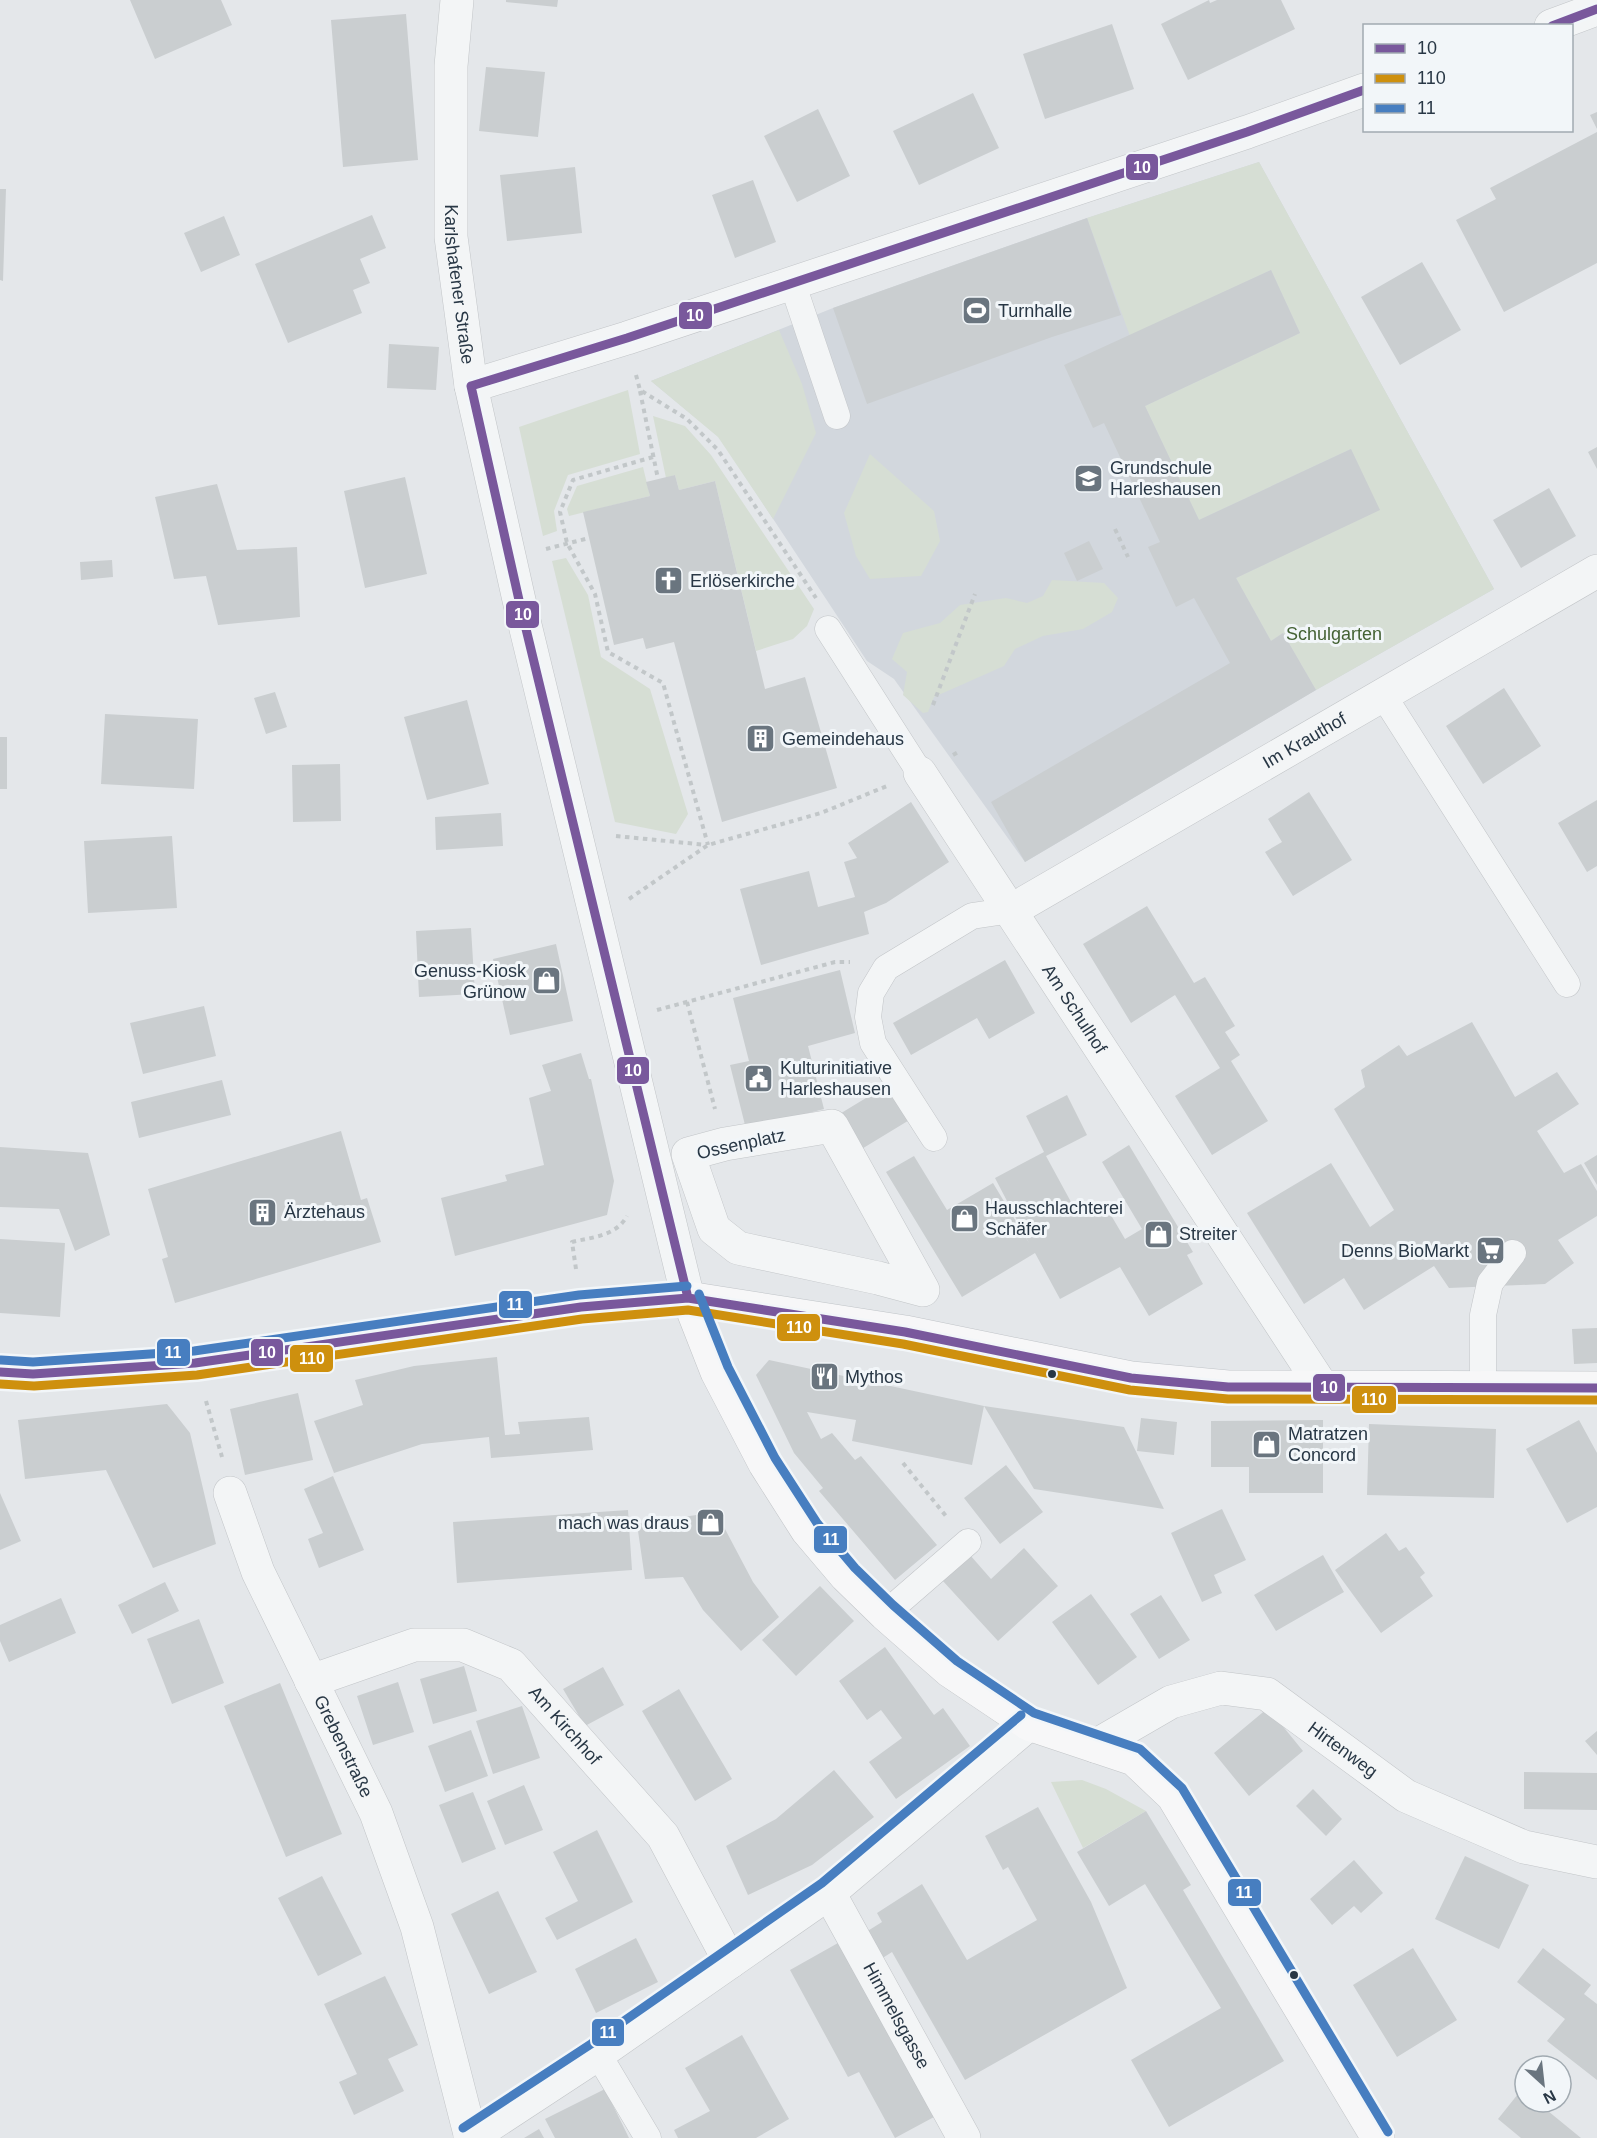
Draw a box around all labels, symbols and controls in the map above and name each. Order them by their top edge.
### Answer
legend [1363,24,1573,132]
text: 10 [1417,38,1437,58]
text: 110 [1417,68,1446,88]
text: 11 [1417,98,1436,118]
line badge: 10 [1125,153,1159,181]
text: 10 [1133,159,1151,176]
street label: Karlshafener Straße [441,204,478,366]
sports icon: Turnhalle [961,295,993,327]
line badge: 10 [678,301,713,330]
place label: Turnhalle [998,301,1072,321]
text: 10 [686,307,704,324]
place label: Grundschule Harleshausen [1110,458,1221,499]
school or university icon: Grundschule Harleshausen [1073,462,1105,494]
church icon: Erlöserkirche [653,565,685,597]
place label: Erlöserkirche [690,571,795,591]
line badge: 10 [505,600,540,629]
text: 10 [514,606,532,623]
park label: Schulgarten [1286,624,1382,644]
street label: Im Krauthof [1259,708,1351,773]
building icon: Gemeindehaus [745,723,777,755]
place label: Gemeindehaus [782,729,904,749]
place label: Genuss-Kiosk Grünow [414,961,527,1002]
street label: Am Schulhof [1038,961,1111,1058]
shop icon: Genuss-Kiosk Grünow [531,965,563,997]
line badge: 10 [616,1056,650,1085]
place label: Kulturinitiative Harleshausen [780,1058,892,1099]
text: 10 [624,1062,642,1079]
public building icon: Kulturinitiative Harleshausen [743,1062,775,1094]
street label: Ossenplatz [695,1125,787,1163]
building icon: Ärztehaus [247,1196,279,1228]
place label: Hausschlachterei Schäfer [985,1198,1123,1239]
place label: Ärztehaus [284,1202,365,1222]
shop icon: Hausschlachterei Schäfer [948,1202,980,1234]
shop icon: Streiter [1142,1218,1174,1250]
place label: Streiter [1179,1224,1237,1244]
supermarket icon: Denns BioMarkt [1474,1235,1506,1267]
place label: Denns BioMarkt [1341,1241,1469,1261]
line badge: 11 [498,1290,533,1319]
text: 11 [507,1296,524,1313]
line badge: 110 [776,1313,821,1342]
text: 110 [786,1319,812,1336]
line badge: 11 [156,1338,191,1367]
line badge: 10 [250,1338,284,1367]
text: 11 [165,1344,182,1361]
text: 10 [258,1344,276,1361]
line badge: 110 [289,1344,334,1373]
text: 110 [299,1350,325,1367]
restaurant icon: Mythos [808,1361,840,1393]
place label: Mythos [845,1367,903,1387]
unlabelled marker [1046,1368,1058,1380]
line badge: 10 [1312,1373,1346,1402]
text: 10 [1320,1379,1338,1396]
line badge: 110 [1351,1385,1397,1414]
text: 110 [1361,1391,1387,1408]
place label: Matratzen Concord [1288,1424,1368,1465]
shop icon: Matratzen Concord [1251,1428,1283,1460]
shop icon: mach was draus [694,1507,726,1539]
place label: mach was draus [558,1513,689,1533]
line badge: 11 [813,1525,848,1554]
text: 11 [823,1531,840,1548]
street label: Am Kirchhof [525,1682,605,1770]
street label: Grebenstraße [310,1692,377,1801]
street label: Hirtenweg [1304,1717,1381,1782]
line badge: 11 [1227,1878,1262,1907]
text: 11 [1236,1884,1253,1901]
street label: Himmelsgasse [859,1959,934,2072]
unlabelled marker [1288,1969,1300,1981]
line badge: 11 [591,2018,625,2047]
text: 11 [600,2024,617,2041]
north arrow [1513,2054,1573,2114]
text: N [1541,2087,1559,2107]

